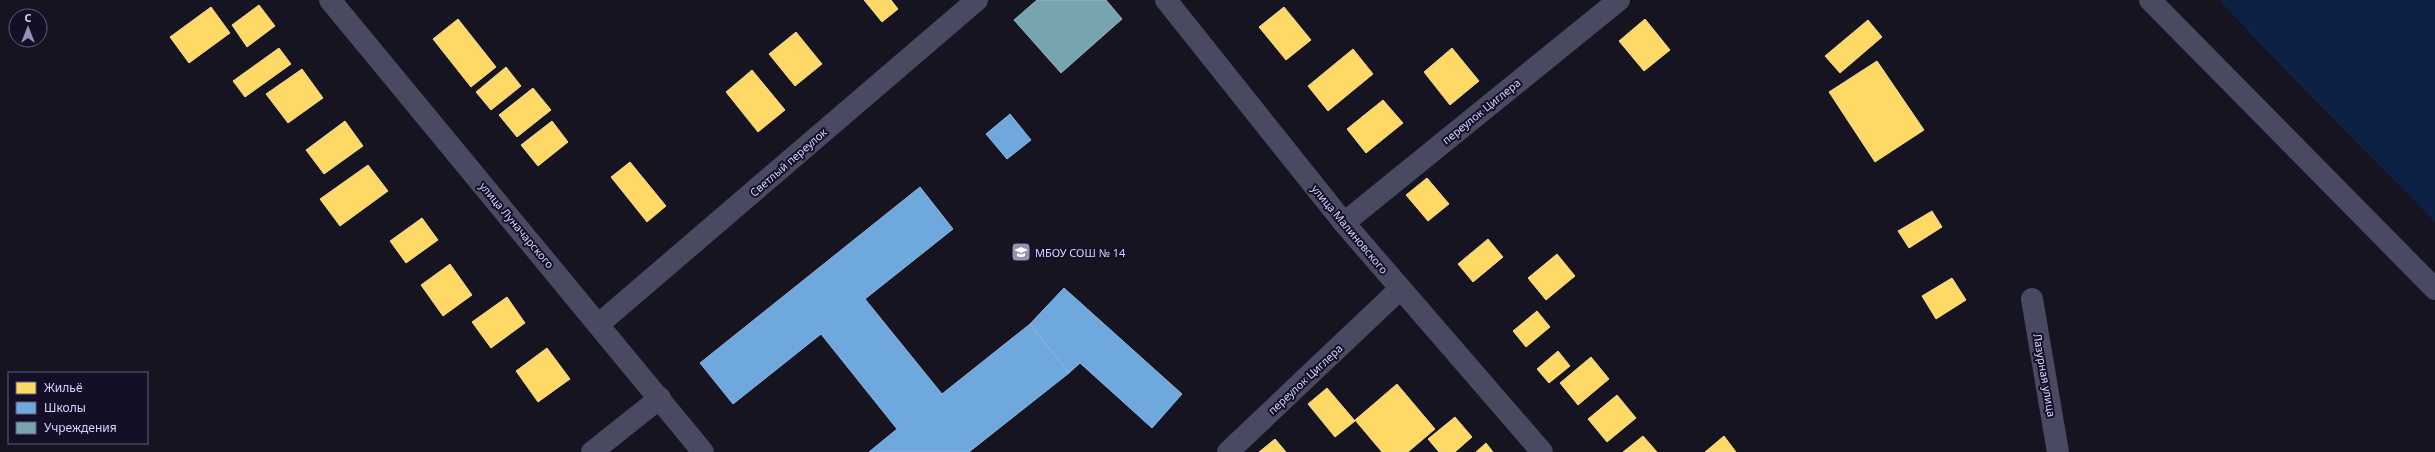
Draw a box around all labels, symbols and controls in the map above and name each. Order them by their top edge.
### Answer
north arrow [8,8,48,48]
text: С [24,10,32,25]
street label: переулок Циглера [1439,75,1523,147]
street label: Светлый переулок [746,124,830,200]
street label: улица Луначарского [476,179,558,271]
street label: улица Малиновского [1308,181,1392,277]
school or university icon: МБОУ СОШ № 14 [1010,241,1032,263]
place label: МБОУ СОШ № 14 [1035,245,1126,260]
street label: Лазурная улица [2030,332,2060,418]
street label: переулок Циглера [1265,341,1345,417]
legend [8,372,148,444]
text: Жильё [44,379,83,396]
text: Школы [44,399,86,416]
text: Учреждения [44,419,117,436]

